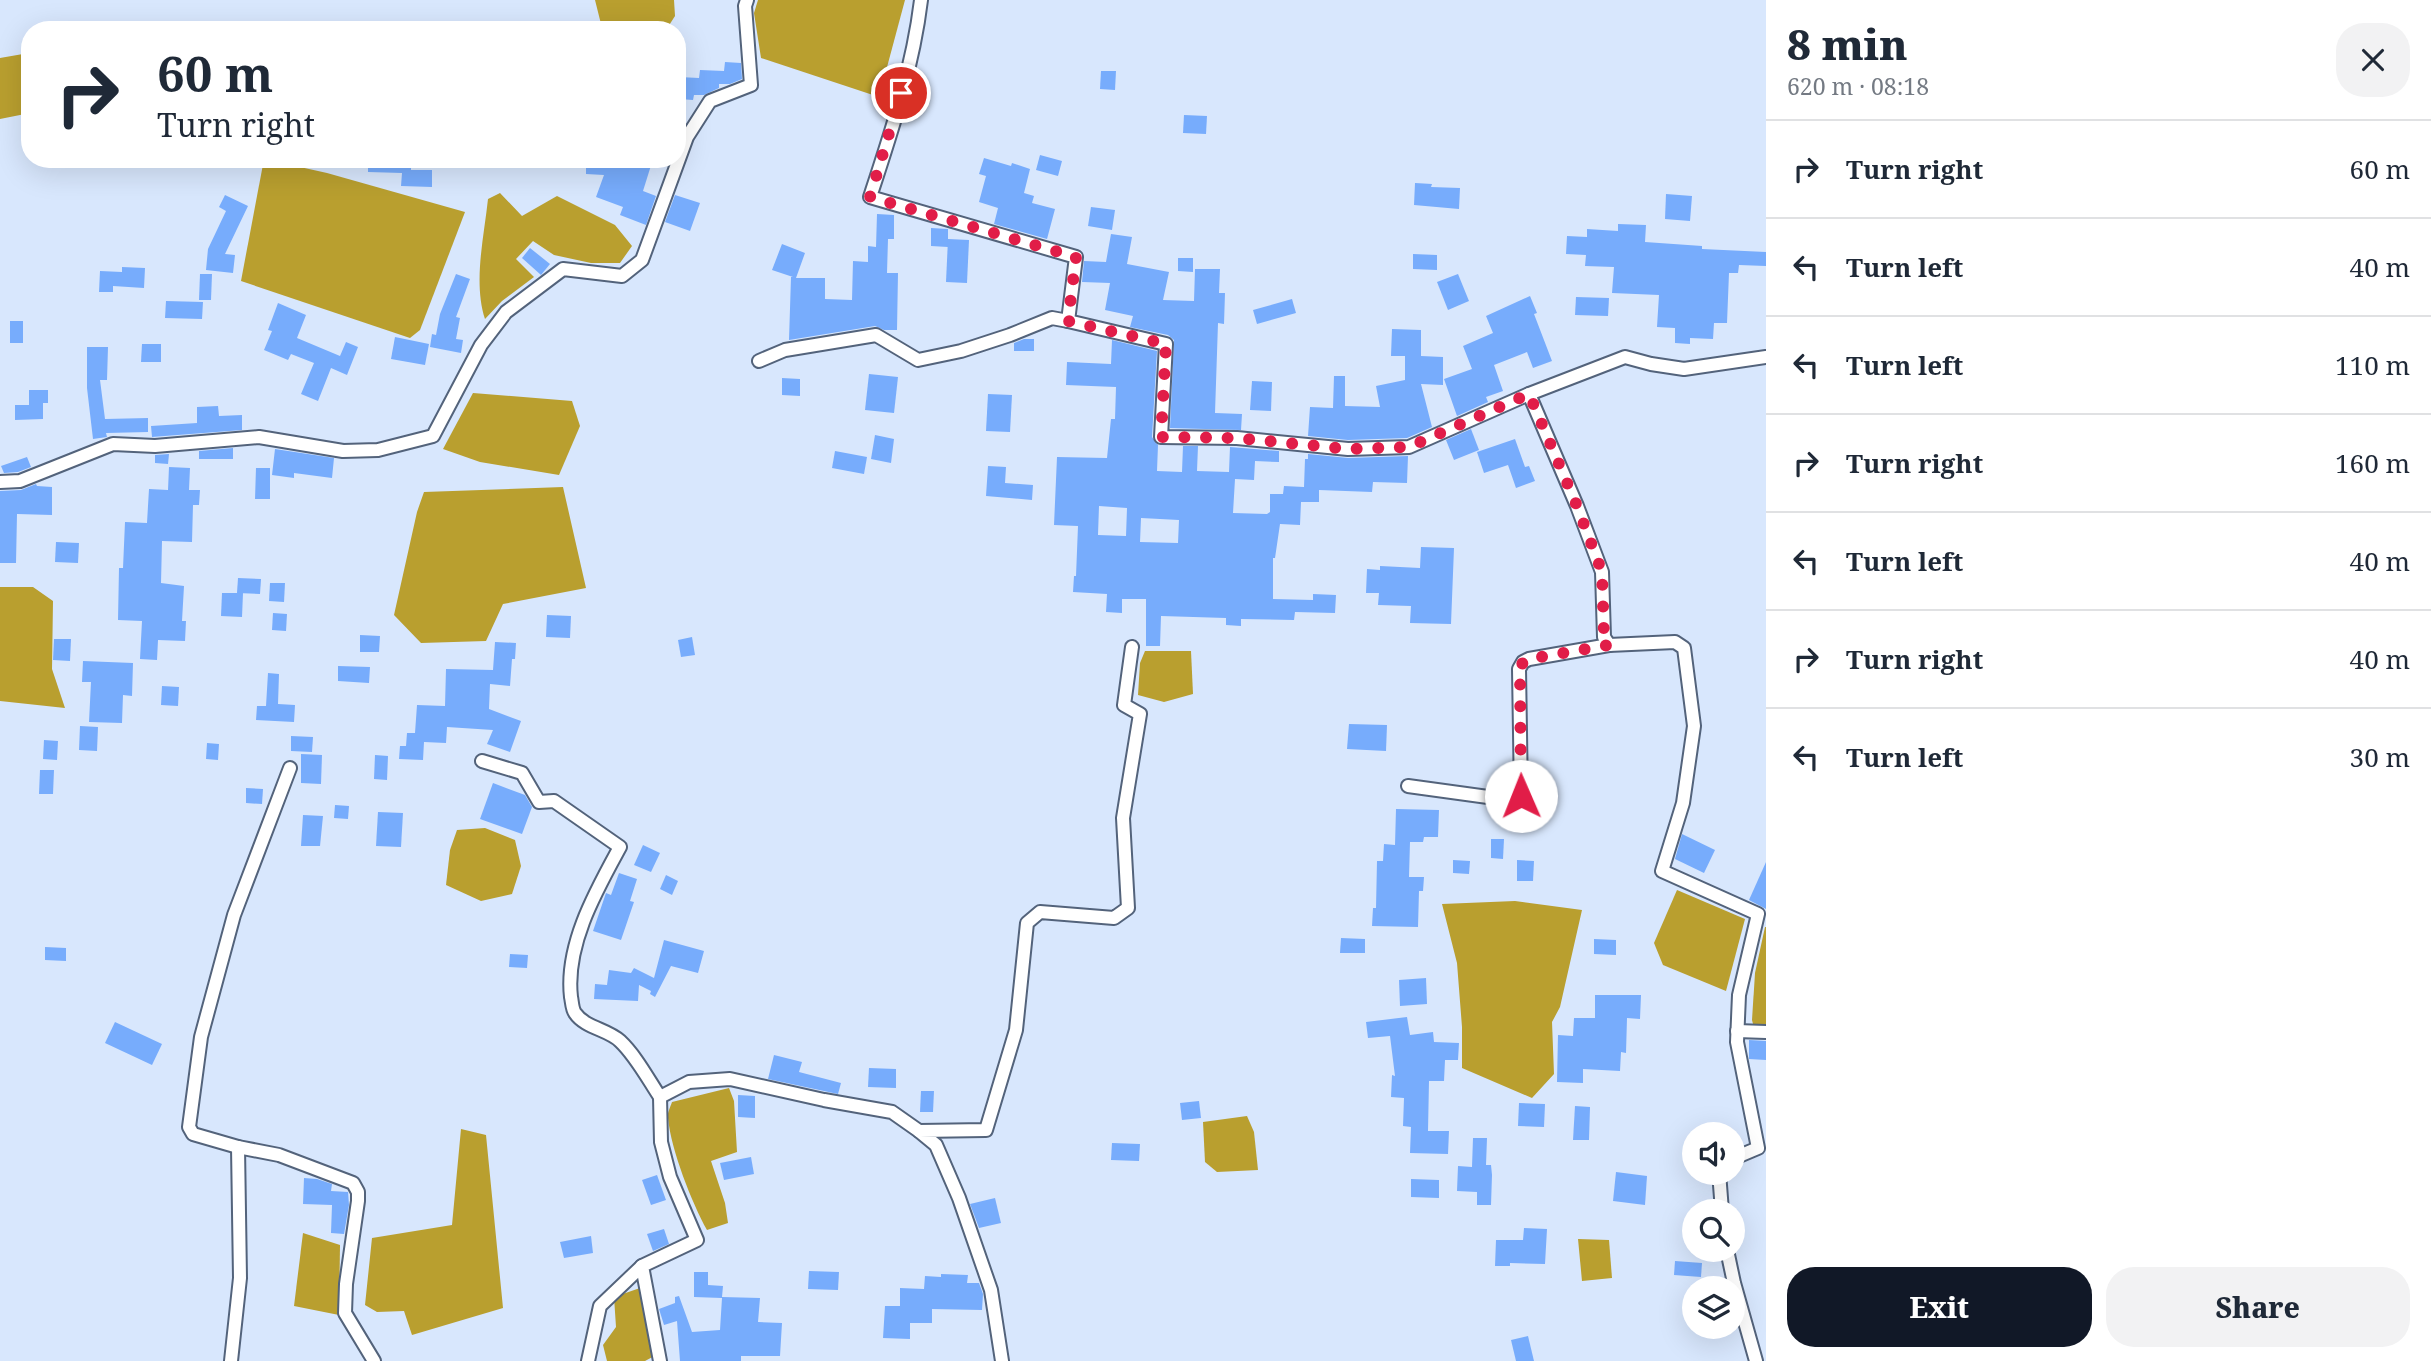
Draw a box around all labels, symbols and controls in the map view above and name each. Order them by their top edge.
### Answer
text: 8 min [1787,15,1908,72]
button: close [2336,23,2410,97]
text: 60 m [157,40,273,106]
icon: right [42,49,133,140]
pin [871,63,931,123]
text: 620 m · 08:18 [1787,70,1929,102]
icon: arrive [882,74,920,112]
text: Turn right [157,103,315,146]
icon: right [1787,150,1825,188]
text: Turn right [1846,151,1983,187]
text: 60 m [2350,151,2410,187]
icon: left [1787,248,1825,286]
text: Turn left [1846,249,1963,285]
text: 40 m [2350,249,2410,285]
icon: left [1787,346,1825,384]
text: Turn left [1846,347,1963,383]
text: 110 m [2335,347,2410,383]
icon: right [1787,444,1825,482]
text: Turn right [1846,445,1983,481]
text: 160 m [2335,445,2410,481]
icon: left [1787,542,1825,580]
text: Turn left [1846,543,1963,579]
text: 40 m [2350,543,2410,579]
icon: right [1787,640,1825,678]
text: Turn right [1846,641,1983,677]
text: 40 m [2350,641,2410,677]
icon: left [1787,738,1825,776]
text: Turn left [1846,739,1963,775]
text: 30 m [2350,739,2410,775]
position arrow [1484,759,1558,833]
map controls [1682,1122,1745,1339]
button: sound [1682,1122,1745,1185]
button: search [1682,1199,1745,1262]
button: Exit [1787,1267,2092,1347]
button: Share [2106,1267,2410,1347]
button: layers [1682,1276,1745,1339]

